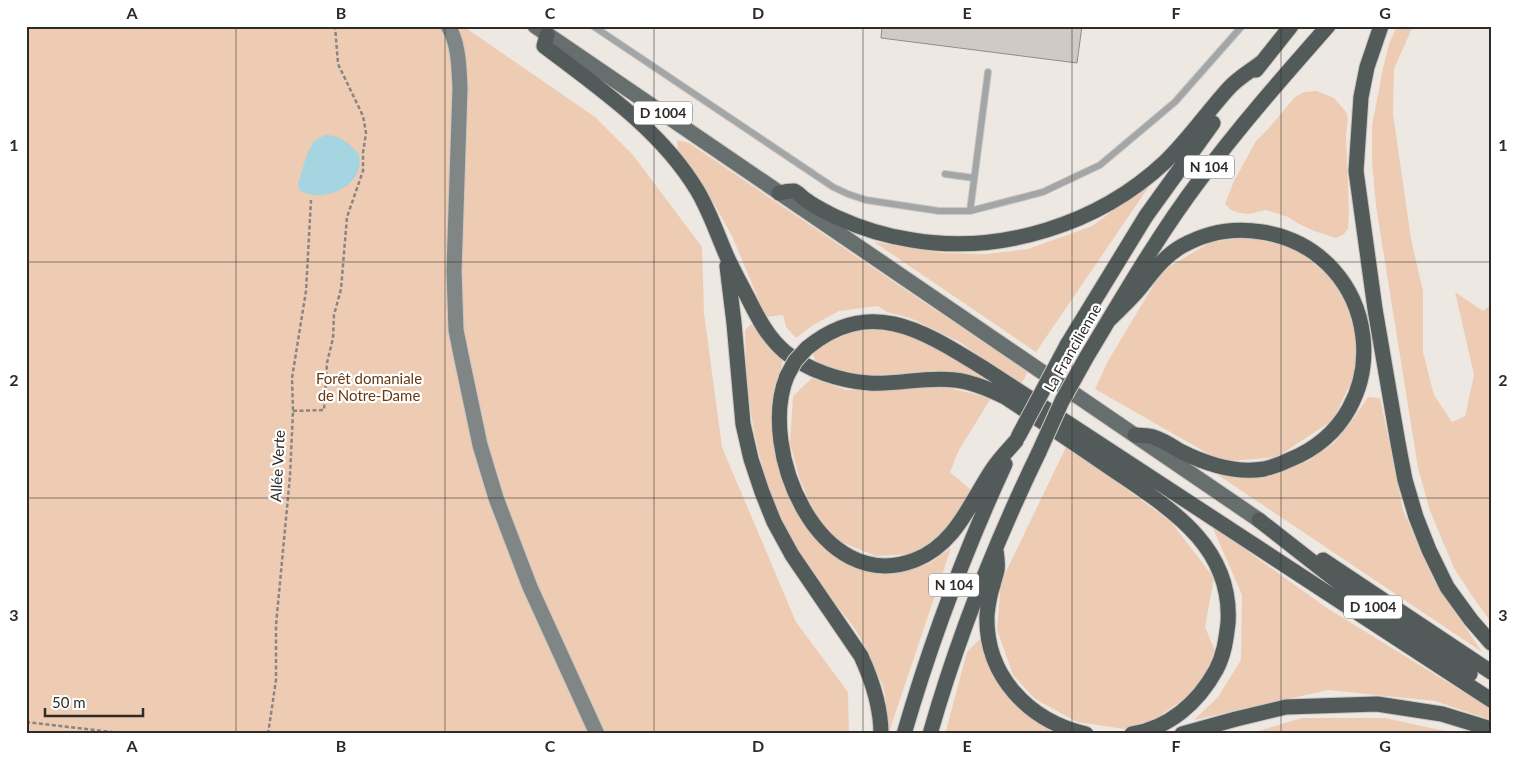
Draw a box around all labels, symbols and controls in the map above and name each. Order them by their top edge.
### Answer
text: A [125,3,138,22]
text: B [336,3,346,22]
text: C [545,3,556,22]
text: D [752,3,764,22]
text: E [962,3,972,22]
text: F [1171,3,1181,22]
text: G [1379,3,1391,22]
road number: D 1004 [634,102,692,125]
text: 1 [9,135,19,154]
text: 1 [1498,135,1508,154]
road number: N 104 [1184,156,1234,178]
street label: La Francilienne [1040,300,1105,395]
park label: Forêt domaniale de Notre-Dame [316,369,422,404]
text: 2 [9,370,19,389]
text: 2 [1498,370,1508,389]
street label: Allée Verte [266,429,288,502]
road number: N 104 [929,574,979,596]
road number: D 1004 [1344,596,1402,618]
text: 3 [9,605,19,624]
text: 3 [1498,605,1508,624]
scale bar [45,685,142,717]
text: 50 m [52,693,86,711]
text: A [125,736,138,755]
text: B [336,736,346,755]
text: C [545,736,556,755]
text: D [752,736,764,755]
text: E [962,736,972,755]
text: F [1171,736,1181,755]
text: G [1379,736,1391,755]

